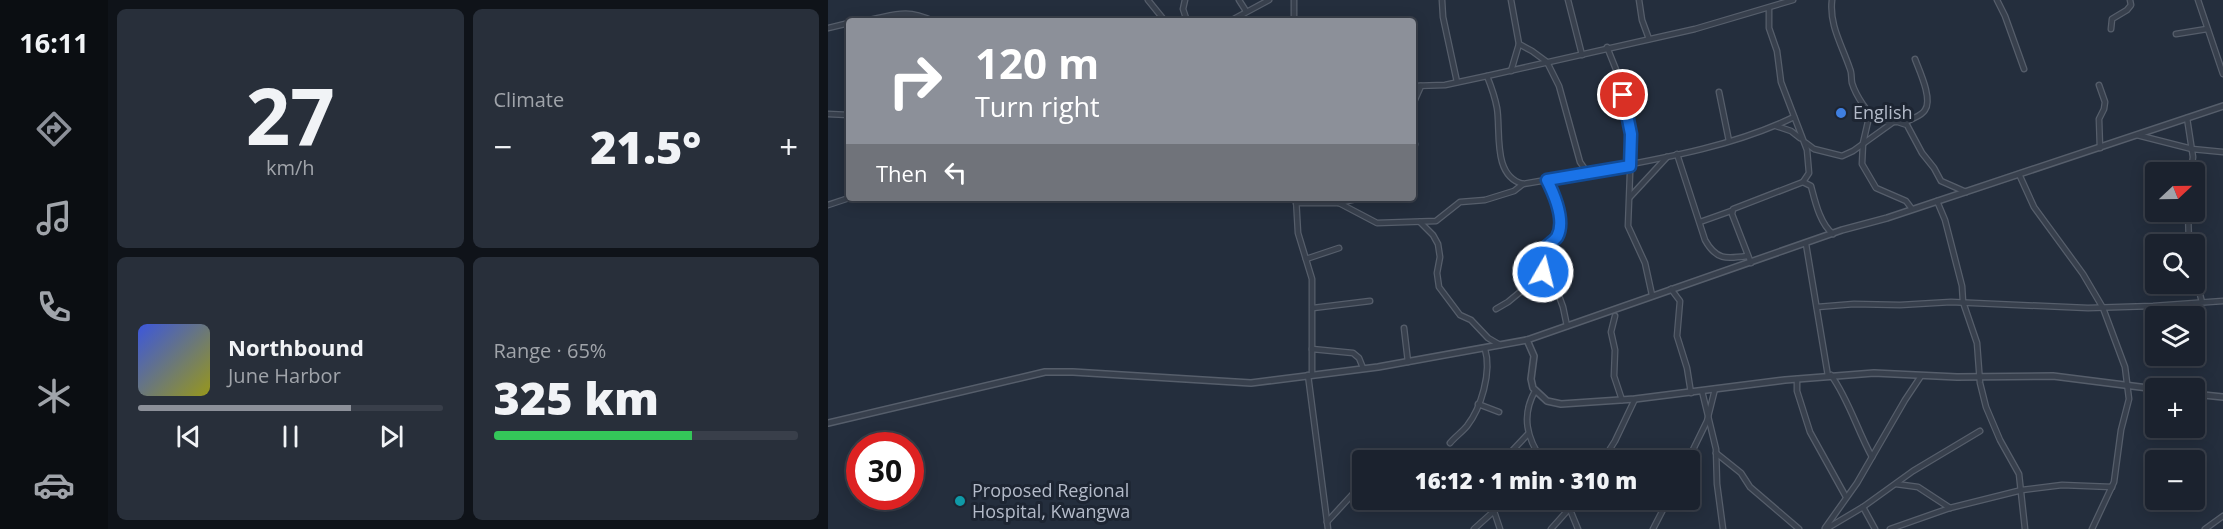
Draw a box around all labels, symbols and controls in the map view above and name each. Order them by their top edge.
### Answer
text: 16:11 [19,24,89,61]
text: 120 m [975,34,1099,91]
icon: right [876,42,954,120]
text: 27 [246,62,335,168]
pin [1597,69,1648,120]
icon: arrive [1606,78,1639,111]
text: Climate [494,86,564,113]
text: Turn right [975,88,1100,125]
place label: English [1853,100,1913,124]
marker: English [1834,106,1848,120]
icon: directions [33,108,75,150]
text: 21.5° [590,116,701,177]
text: − [494,124,512,169]
text: + [779,124,798,169]
text: km/h [266,154,315,181]
icon: left [939,156,972,189]
text: Then [876,158,927,188]
north arrow [2145,162,2205,222]
map controls [2145,162,2205,510]
icon: music [33,197,75,239]
button: search [2145,234,2205,294]
position arrow [1511,240,1575,304]
icon: phone [33,286,75,328]
button: layers [2145,306,2205,366]
text: Northbound [228,332,364,362]
text: Range · 65% [494,337,606,364]
text: June Harbor [228,362,341,389]
text: 325 km [494,367,659,428]
icon: climate [33,375,75,417]
button: + [2145,378,2205,438]
icon: previous [172,420,205,453]
icon: pause [274,420,307,453]
icon: next [375,420,408,453]
speed limit sign: 30 [846,432,924,510]
button: − [2145,450,2205,510]
icon: car [33,464,75,506]
text: 16:12 · 1 min · 310 m [1415,465,1637,495]
place label: Proposed Regional Hospital, Kwangwa [972,478,1130,523]
marker: Proposed Regional Hospital, Kwangwa [953,494,967,508]

